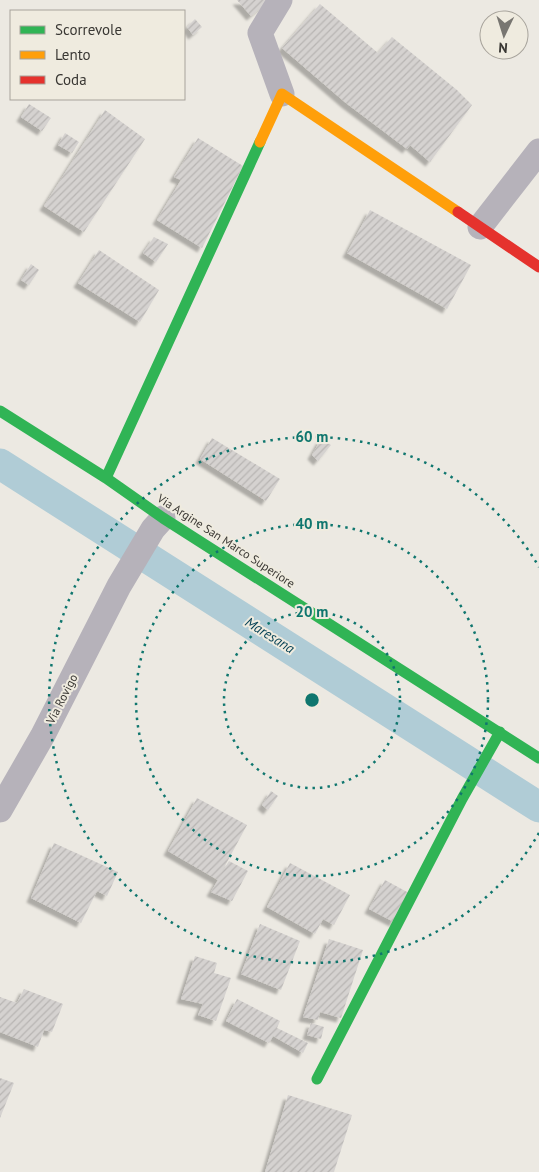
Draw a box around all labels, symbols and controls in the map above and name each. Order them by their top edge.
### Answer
legend [10,10,185,100]
north arrow [479,10,529,60]
text: Scorrevole [55,20,122,39]
text: N [498,39,508,57]
text: Lento [55,45,91,64]
text: Coda [55,70,87,89]
text: 60 m [296,427,328,446]
street label: Via Argine San Marco Superiore [154,490,298,591]
text: 40 m [296,514,328,533]
text: 20 m [296,602,328,621]
water label: Maresana [242,613,298,657]
street label: Via Rovigo [42,671,80,727]
centre of rings [303,691,321,709]

